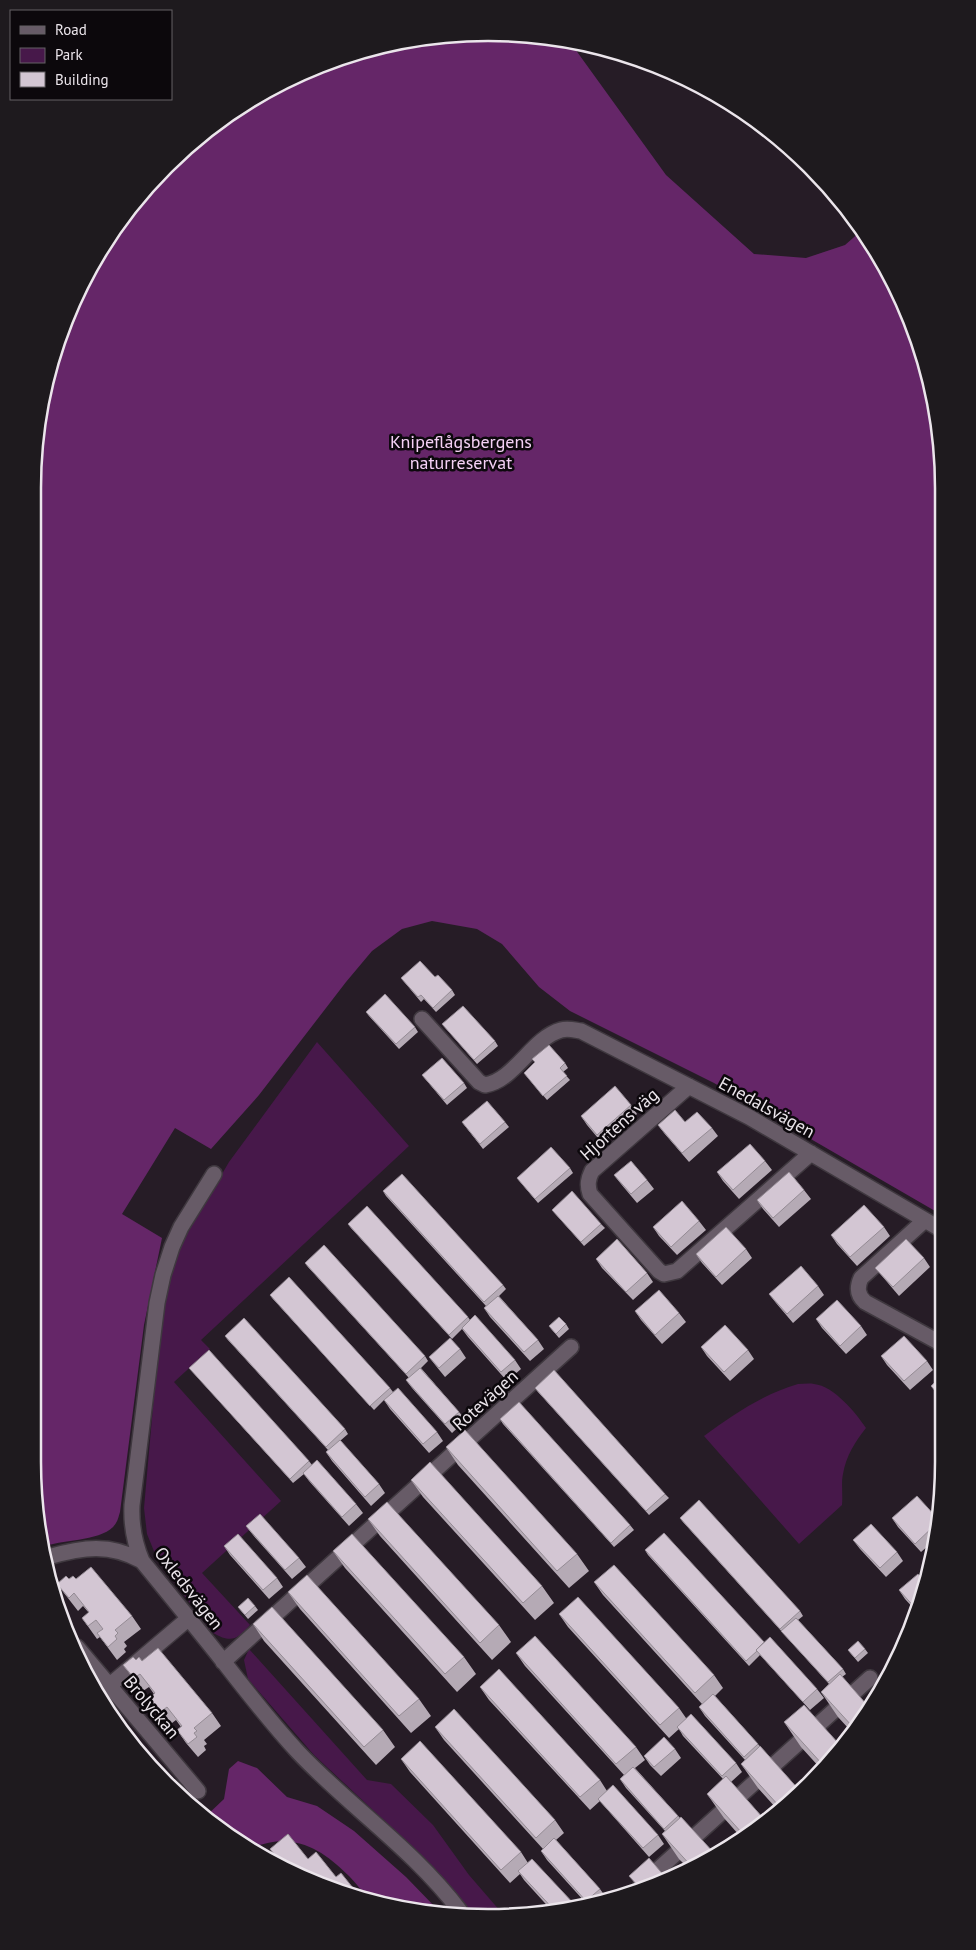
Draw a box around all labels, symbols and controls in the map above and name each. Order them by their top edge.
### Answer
legend [10,10,172,100]
text: Road [55,20,87,39]
text: Park [55,45,83,64]
text: Building [55,70,109,89]
park label: Knipeflågsbergens naturreservat [390,430,532,474]
street label: Enedalsvägen [715,1071,819,1143]
street label: Hjortens väg [575,1083,663,1165]
street label: Rotevägen [447,1365,523,1435]
street label: Oxledsvägen [149,1542,229,1634]
street label: Brolyckan [119,1671,185,1743]

